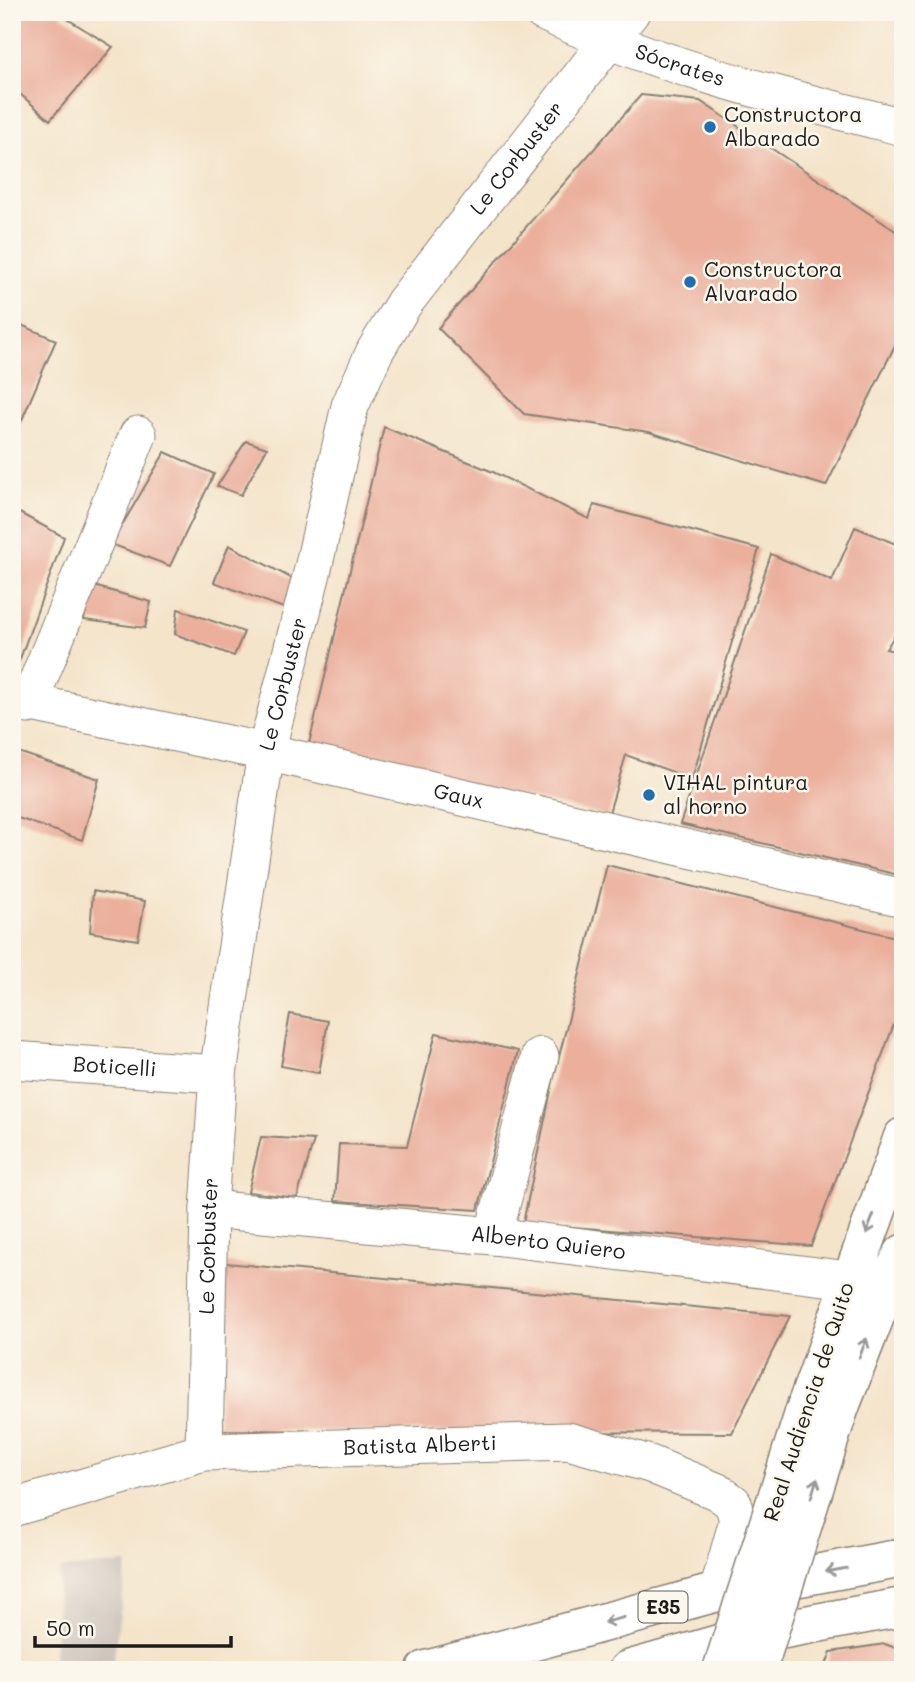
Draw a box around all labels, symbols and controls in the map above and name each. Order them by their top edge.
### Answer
street label: Sócrates [632,37,728,91]
street label: Le Corbuster [463,95,568,220]
place label: Constructora Albarado [724,100,862,151]
marker: Constructora Albarado [702,119,718,135]
place label: Constructora Alvarado [704,255,842,306]
marker: Constructora Alvarado [682,274,698,290]
street label: Le Corbuster [252,614,312,753]
place label: VIHAL pintura al horno [663,768,808,819]
street label: Gaux [431,776,487,814]
marker: VIHAL pintura al horno [641,787,657,803]
street label: Boticelli [72,1049,157,1082]
street label: Le Corbuster [192,1177,223,1315]
one-way arrow [863,1212,875,1234]
street label: Alberto Quiero [470,1219,627,1264]
street label: Real Audiencia de Quito [756,1279,859,1524]
one-way arrow [857,1338,870,1360]
street label: Batista Alberti [343,1428,497,1460]
one-way arrow [809,1477,821,1499]
one-way arrow [825,1564,848,1578]
road number: E35 [638,1592,688,1623]
scale bar [35,1605,231,1649]
text: 50 m [46,1614,95,1641]
one-way arrow [603,1614,626,1627]

